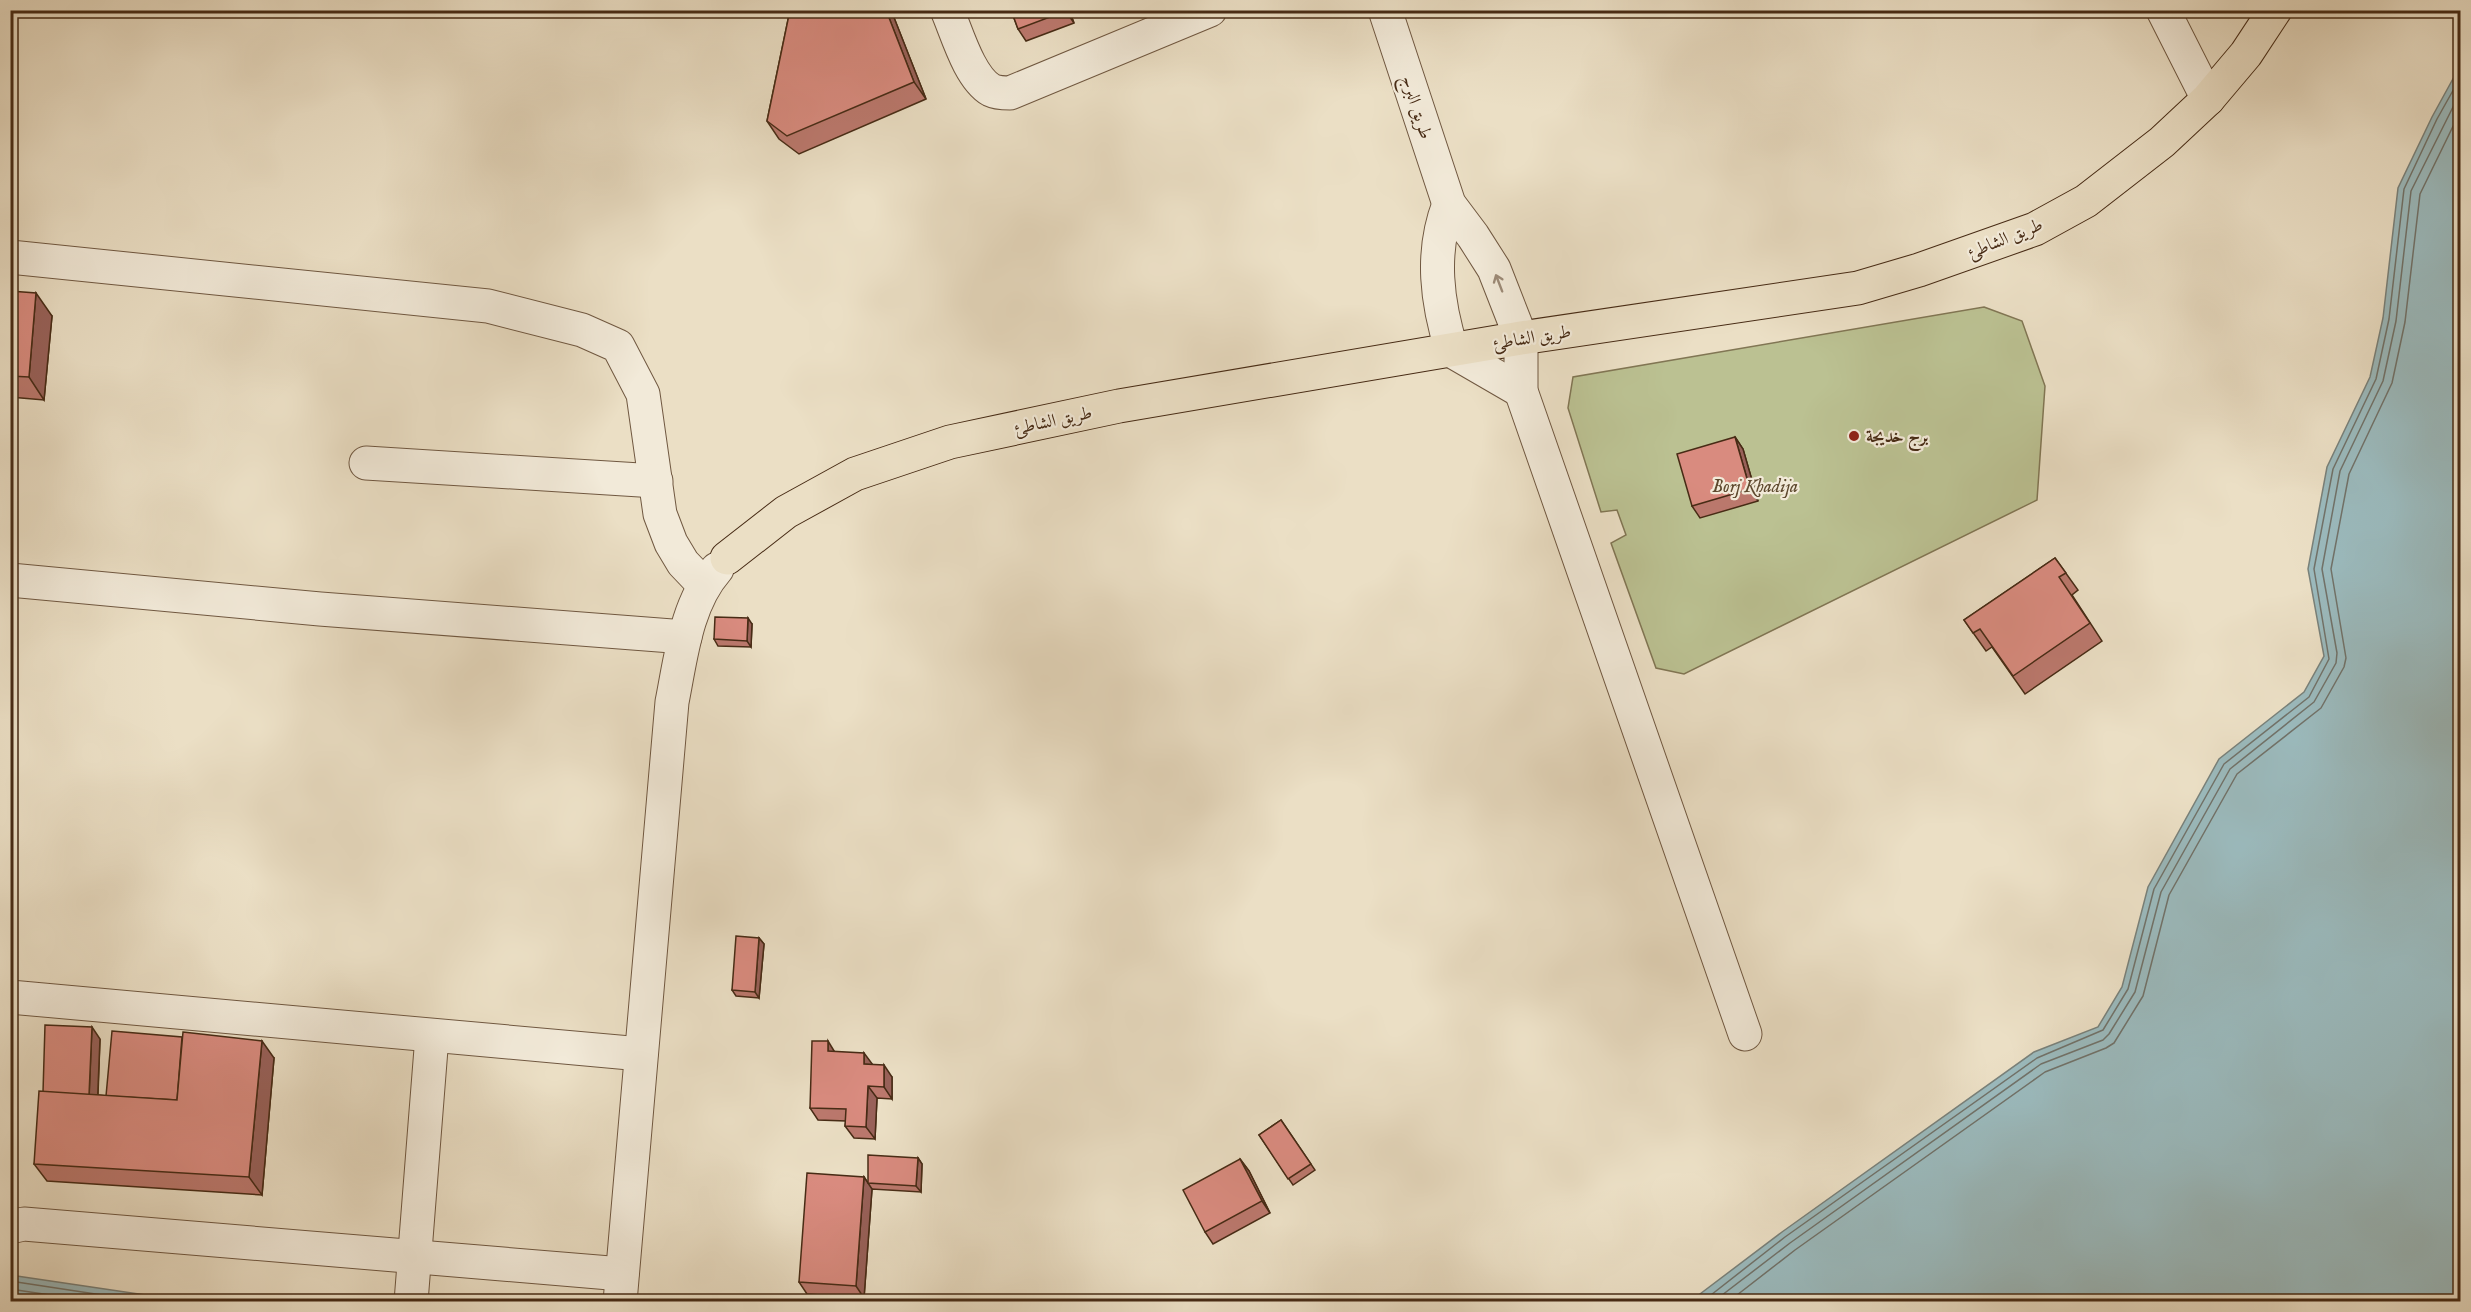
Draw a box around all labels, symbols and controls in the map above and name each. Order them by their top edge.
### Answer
street label: طريق البرج [1392,73,1437,143]
street label: طريق الشاطئ [1965,214,2046,265]
one-way arrow [1493,275,1504,293]
street label: طريق الشاطئ [1491,321,1573,356]
street label: طريق الشاطئ [1012,402,1094,441]
place label: برج خديجة [1866,426,1929,452]
marker: برج خديجة [1847,429,1861,443]
park label: Borj Khadija [1712,476,1798,499]

